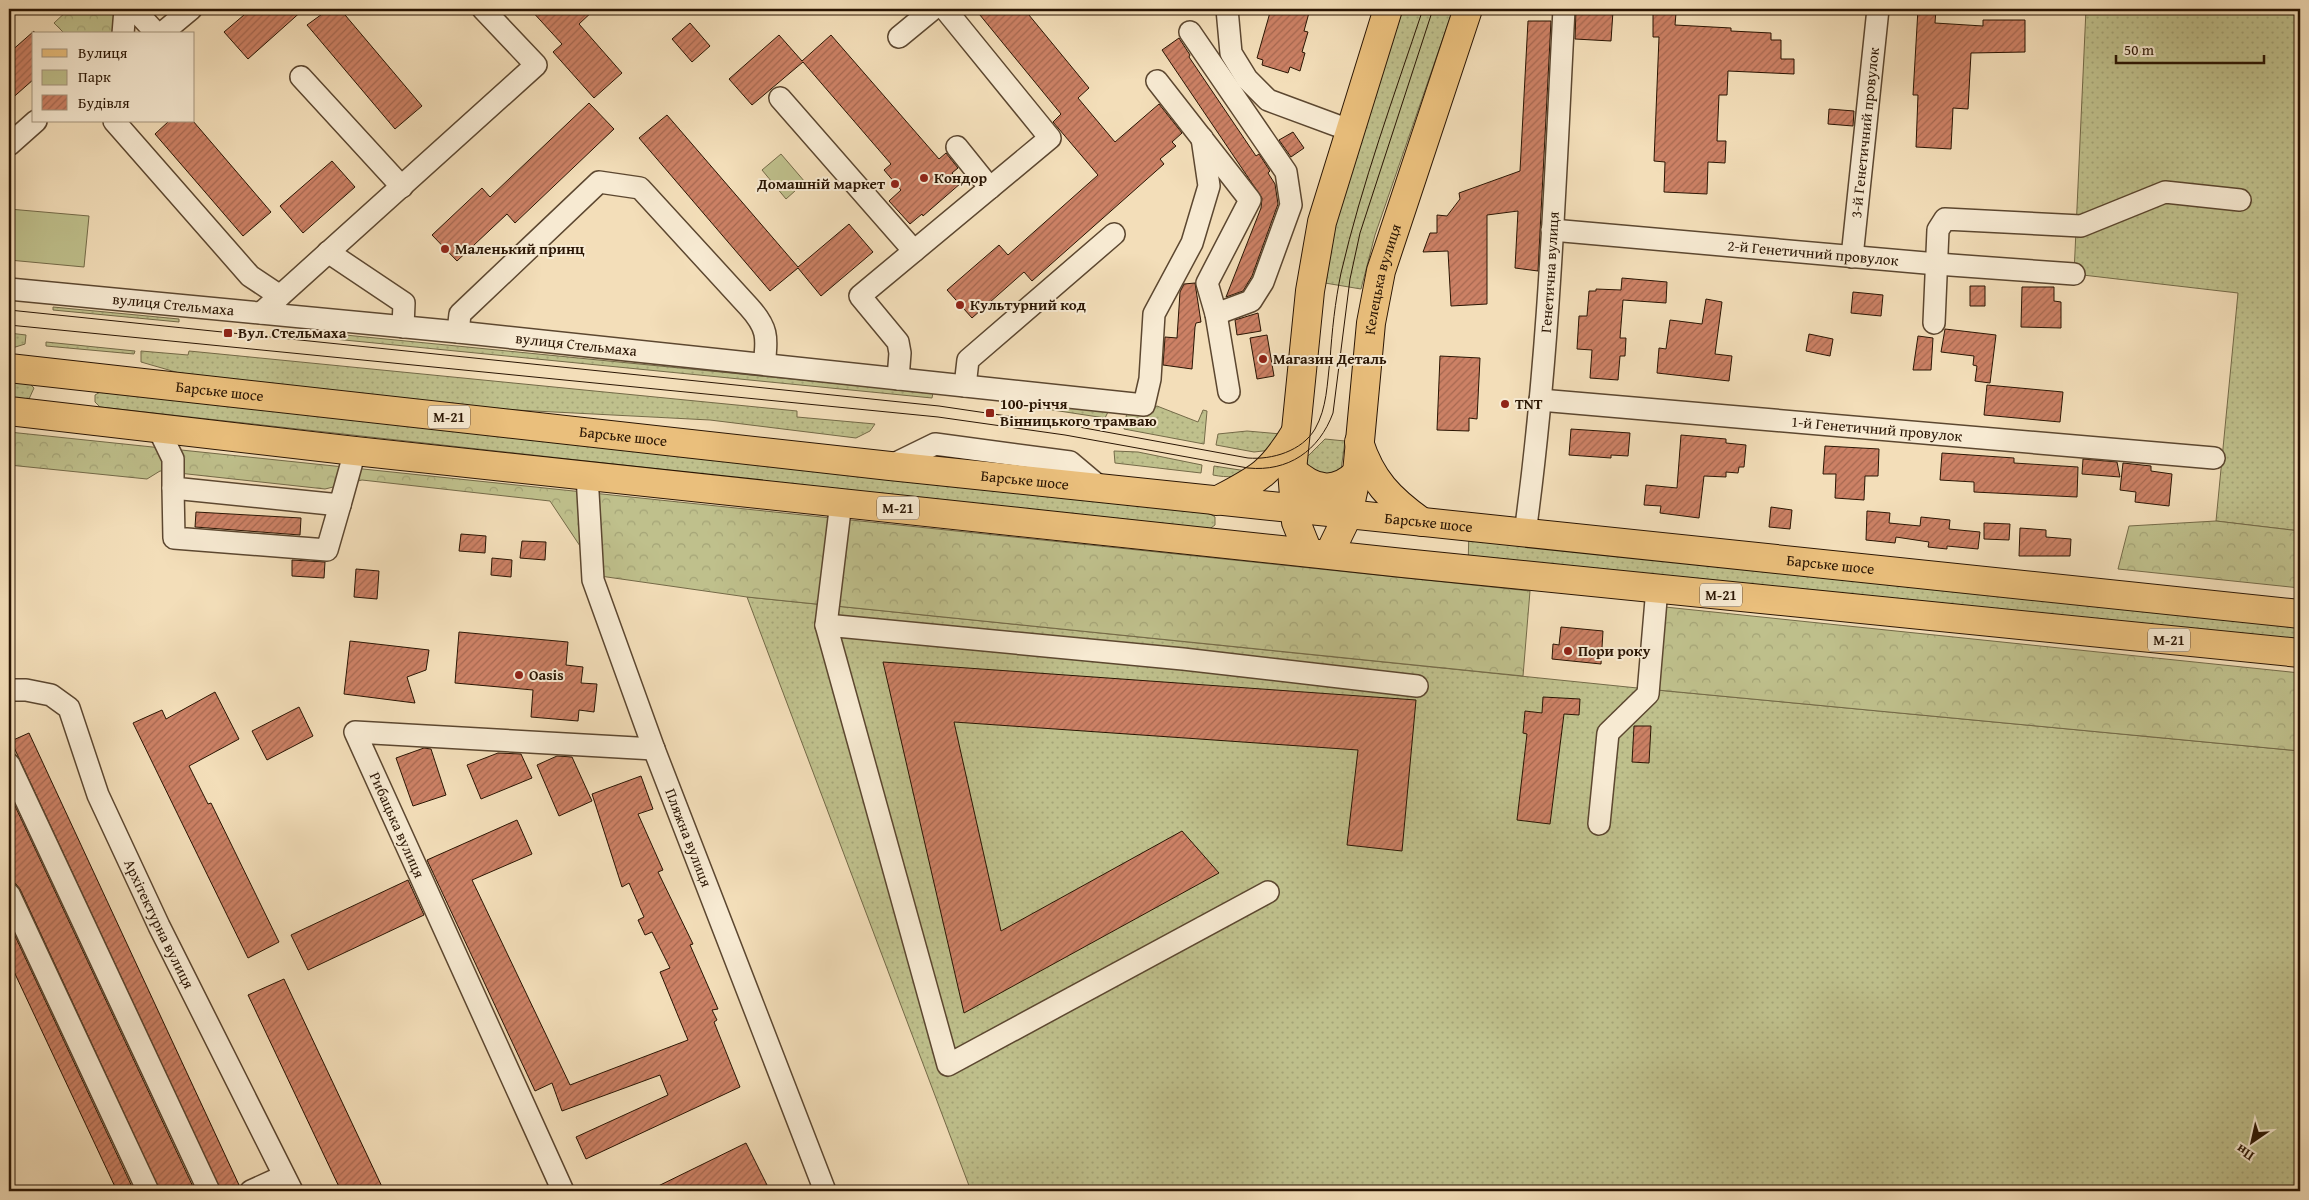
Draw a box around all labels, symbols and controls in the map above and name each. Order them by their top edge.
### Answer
legend [32,32,195,122]
scale bar [2116,32,2264,64]
text: 50 m [2124,39,2155,60]
text: Вулиця [78,42,128,63]
street label: 3-й Генетичний провулок [1845,46,1884,219]
text: Парк [78,66,111,87]
text: Будівля [78,92,130,113]
place label: Кондор [934,167,987,188]
marker: Кондор [918,172,930,184]
place label: Домашній маркет [756,173,886,194]
marker: Домашній маркет [889,178,901,190]
street label: Генетична вулиця [1535,210,1564,334]
street label: Келецька вулиця [1359,221,1406,336]
street label: 2-й Генетичний провулок [1727,235,1900,271]
place label: Маленький принц [455,238,585,259]
marker: Маленький принц [439,243,451,255]
street label: вулиця Стельмаха [112,288,236,321]
place label: Культурний код [970,294,1086,315]
marker: Культурний код [954,299,966,311]
place label: Вул. Стельмаха [238,322,347,343]
marker: Вул. Стельмаха [222,327,234,339]
street label: вулиця Стельмаха [515,327,639,361]
place label: Магазин Деталь [1273,348,1387,369]
marker: Магазин Деталь [1257,353,1269,365]
street label: Барське шосе [175,376,265,406]
place label: 100-річчя Вінницького трамваю [1000,393,1157,431]
place label: TNT [1515,393,1543,414]
marker: TNT [1499,398,1511,410]
road number: М-21 [428,406,470,428]
marker: 100-річчя Вінницького трамваю [984,407,996,419]
street label: 1-й Генетичний провулок [1790,411,1963,446]
street label: Барське шосе [578,421,668,451]
street label: Барське шосе [980,465,1070,495]
road number: М-21 [877,496,919,520]
street label: Барське шосе [1384,507,1474,537]
street label: Барське шосе [1785,549,1876,579]
road number: М-21 [1700,584,1742,606]
road number: М-21 [2148,628,2190,652]
place label: Пори року [1578,640,1650,661]
marker: Пори року [1562,645,1574,657]
place label: Oasis [529,664,564,685]
marker: Oasis [513,669,525,681]
street label: Рибацька вулиця [365,768,430,881]
street label: Пляжна вулиця [660,785,718,890]
street label: Архітектурна вулиця [119,855,200,992]
north arrow [2226,1118,2276,1168]
text: Пн [2231,1139,2258,1166]

